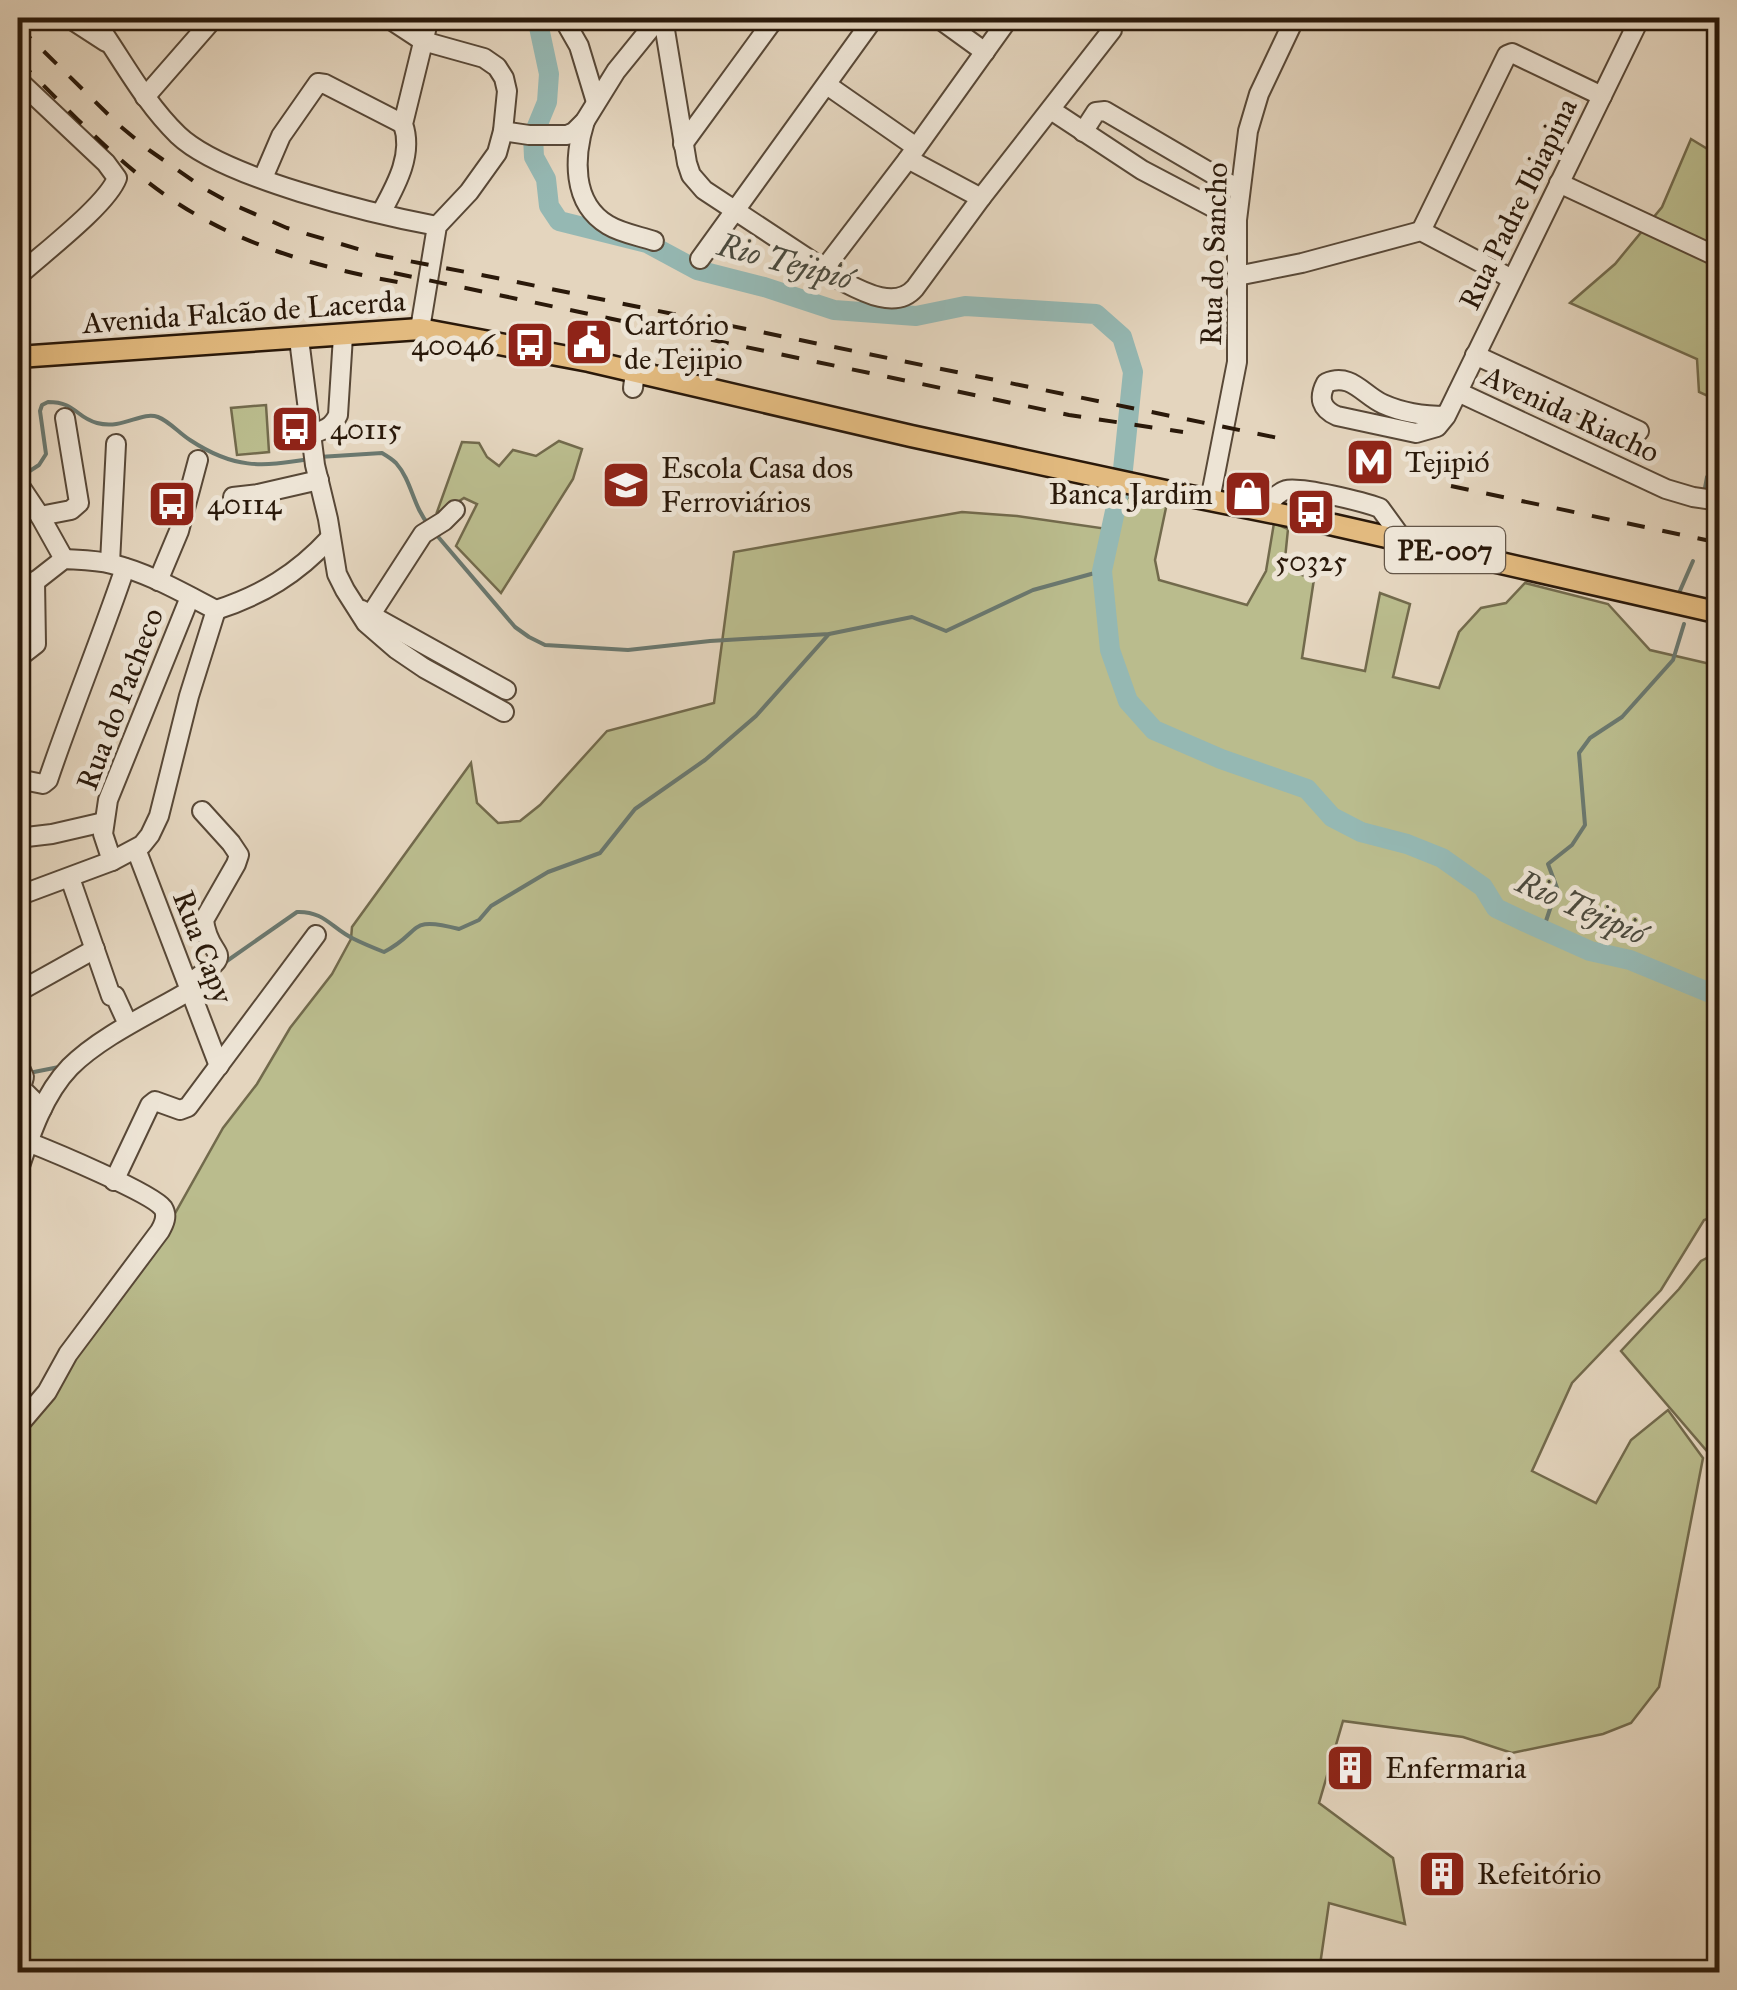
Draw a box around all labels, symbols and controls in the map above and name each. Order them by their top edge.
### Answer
street label: Rua Padre Ibiapina [1451,92,1585,316]
street label: Rua do Sancho [1193,162,1235,346]
water label: Rio Tejipió [713,225,861,300]
street label: Avenida Falcão de Lacerda [79,283,407,341]
place label: Cartório de Tejipio [624,307,743,377]
public building icon: Cartório de Tejipio [563,316,615,368]
bus stop icon: 40046 [504,319,556,371]
place label: 40046 [411,327,497,363]
street label: Avenida Riacho [1475,357,1665,471]
bus stop icon: 40115 [269,403,321,455]
place label: 40115 [330,411,401,447]
metro station icon: Tejipió [1344,436,1396,488]
place label: Tejipió [1405,444,1490,480]
place label: Escola Casa dos Ferroviários [661,450,853,520]
school or university icon: Escola Casa dos Ferroviários [600,459,652,511]
shop icon: Banca Jardim [1222,468,1274,520]
place label: Banca Jardim [1049,476,1213,512]
bus stop icon: 40114 [146,478,198,530]
place label: 40114 [207,486,283,522]
bus stop icon: 50325 [1285,486,1337,538]
road number: PE-007 [1385,527,1505,573]
place label: 50325 [1275,543,1347,579]
street label: Rua do Pacheco [69,603,171,795]
water label: Rio Tejipió [1509,862,1656,956]
street label: Rua Capy [165,886,241,1009]
building icon: Enfermaria [1324,1742,1376,1794]
place label: Enfermaria [1385,1750,1527,1786]
building icon: Refeitório [1416,1848,1468,1900]
place label: Refeitório [1477,1856,1601,1892]

